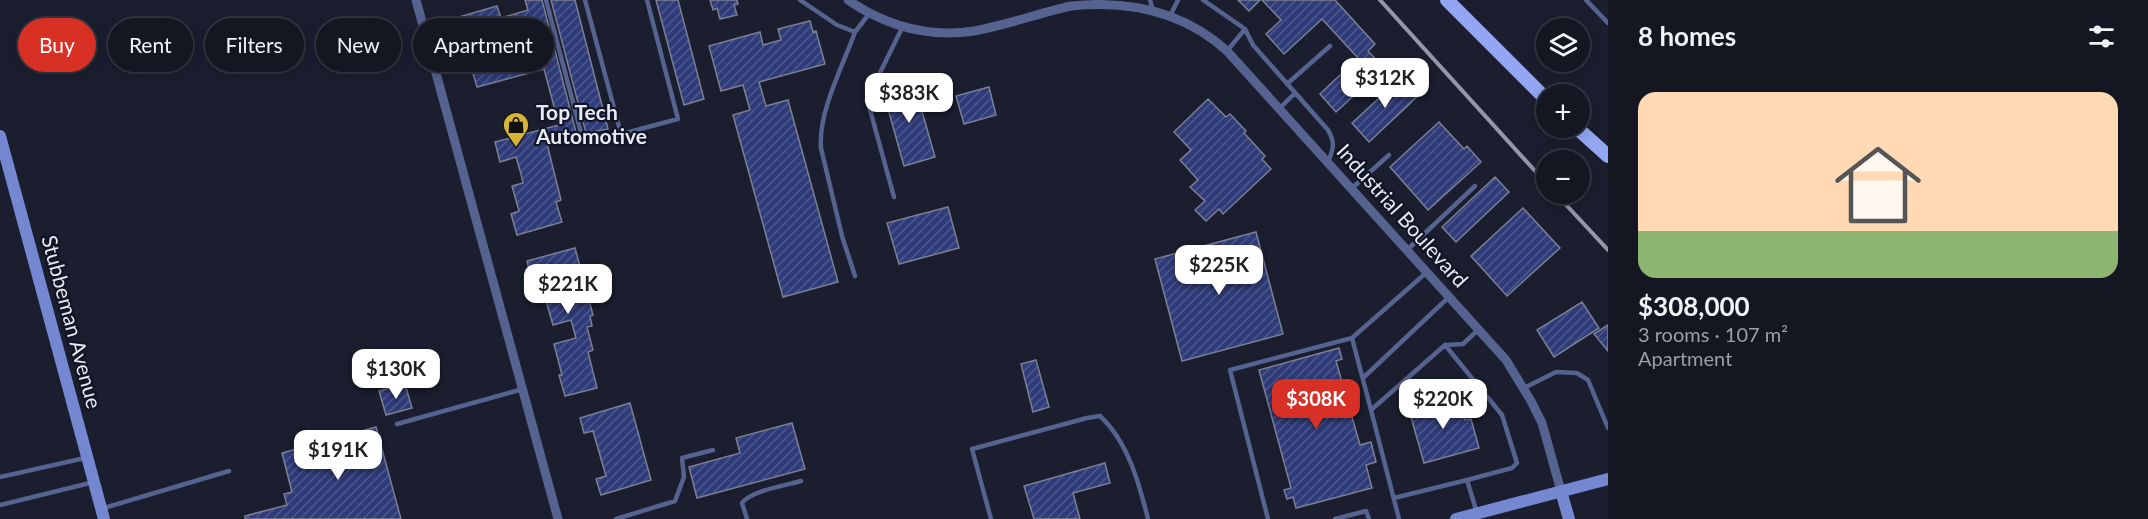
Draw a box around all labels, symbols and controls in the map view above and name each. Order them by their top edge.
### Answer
chip: Buy [18,18,96,72]
chip: Rent [108,18,193,72]
chip: Filters [205,18,304,72]
chip: New [316,18,401,72]
chip: Apartment [413,18,554,72]
map controls [1536,18,1590,204]
button: layers [1536,18,1590,72]
text: 8 homes [1638,20,1736,52]
icon: filters [2085,20,2118,53]
pin: $312K [1343,58,1427,109]
text: $312K [1355,65,1415,89]
pin: $383K [867,73,951,124]
text: $383K [879,80,939,104]
button: + [1536,84,1590,138]
place label: Top Tech Automotive [535,99,647,148]
shop icon: Top Tech Automotive [501,110,531,148]
icon: home [1824,131,1932,239]
street label: Industrial Boulevard [1332,138,1474,292]
button: − [1536,150,1590,204]
street label: Stubbeman Avenue [37,232,108,411]
pin: $225K [1177,245,1261,296]
text: $225K [1189,252,1249,276]
pin: $221K [526,264,610,315]
text: $221K [538,271,598,295]
text: $308,000 [1638,290,1750,322]
text: 3 rooms · 107 m² [1638,322,1788,346]
text: Apartment [1638,346,1732,370]
pin: $130K [354,349,438,400]
text: $130K [366,356,426,380]
pin: $308K [1274,379,1358,430]
pin: $220K [1401,379,1485,430]
text: $308K [1286,386,1346,410]
text: $220K [1413,386,1473,410]
pin: $191K [296,430,380,481]
text: $191K [308,437,368,461]

